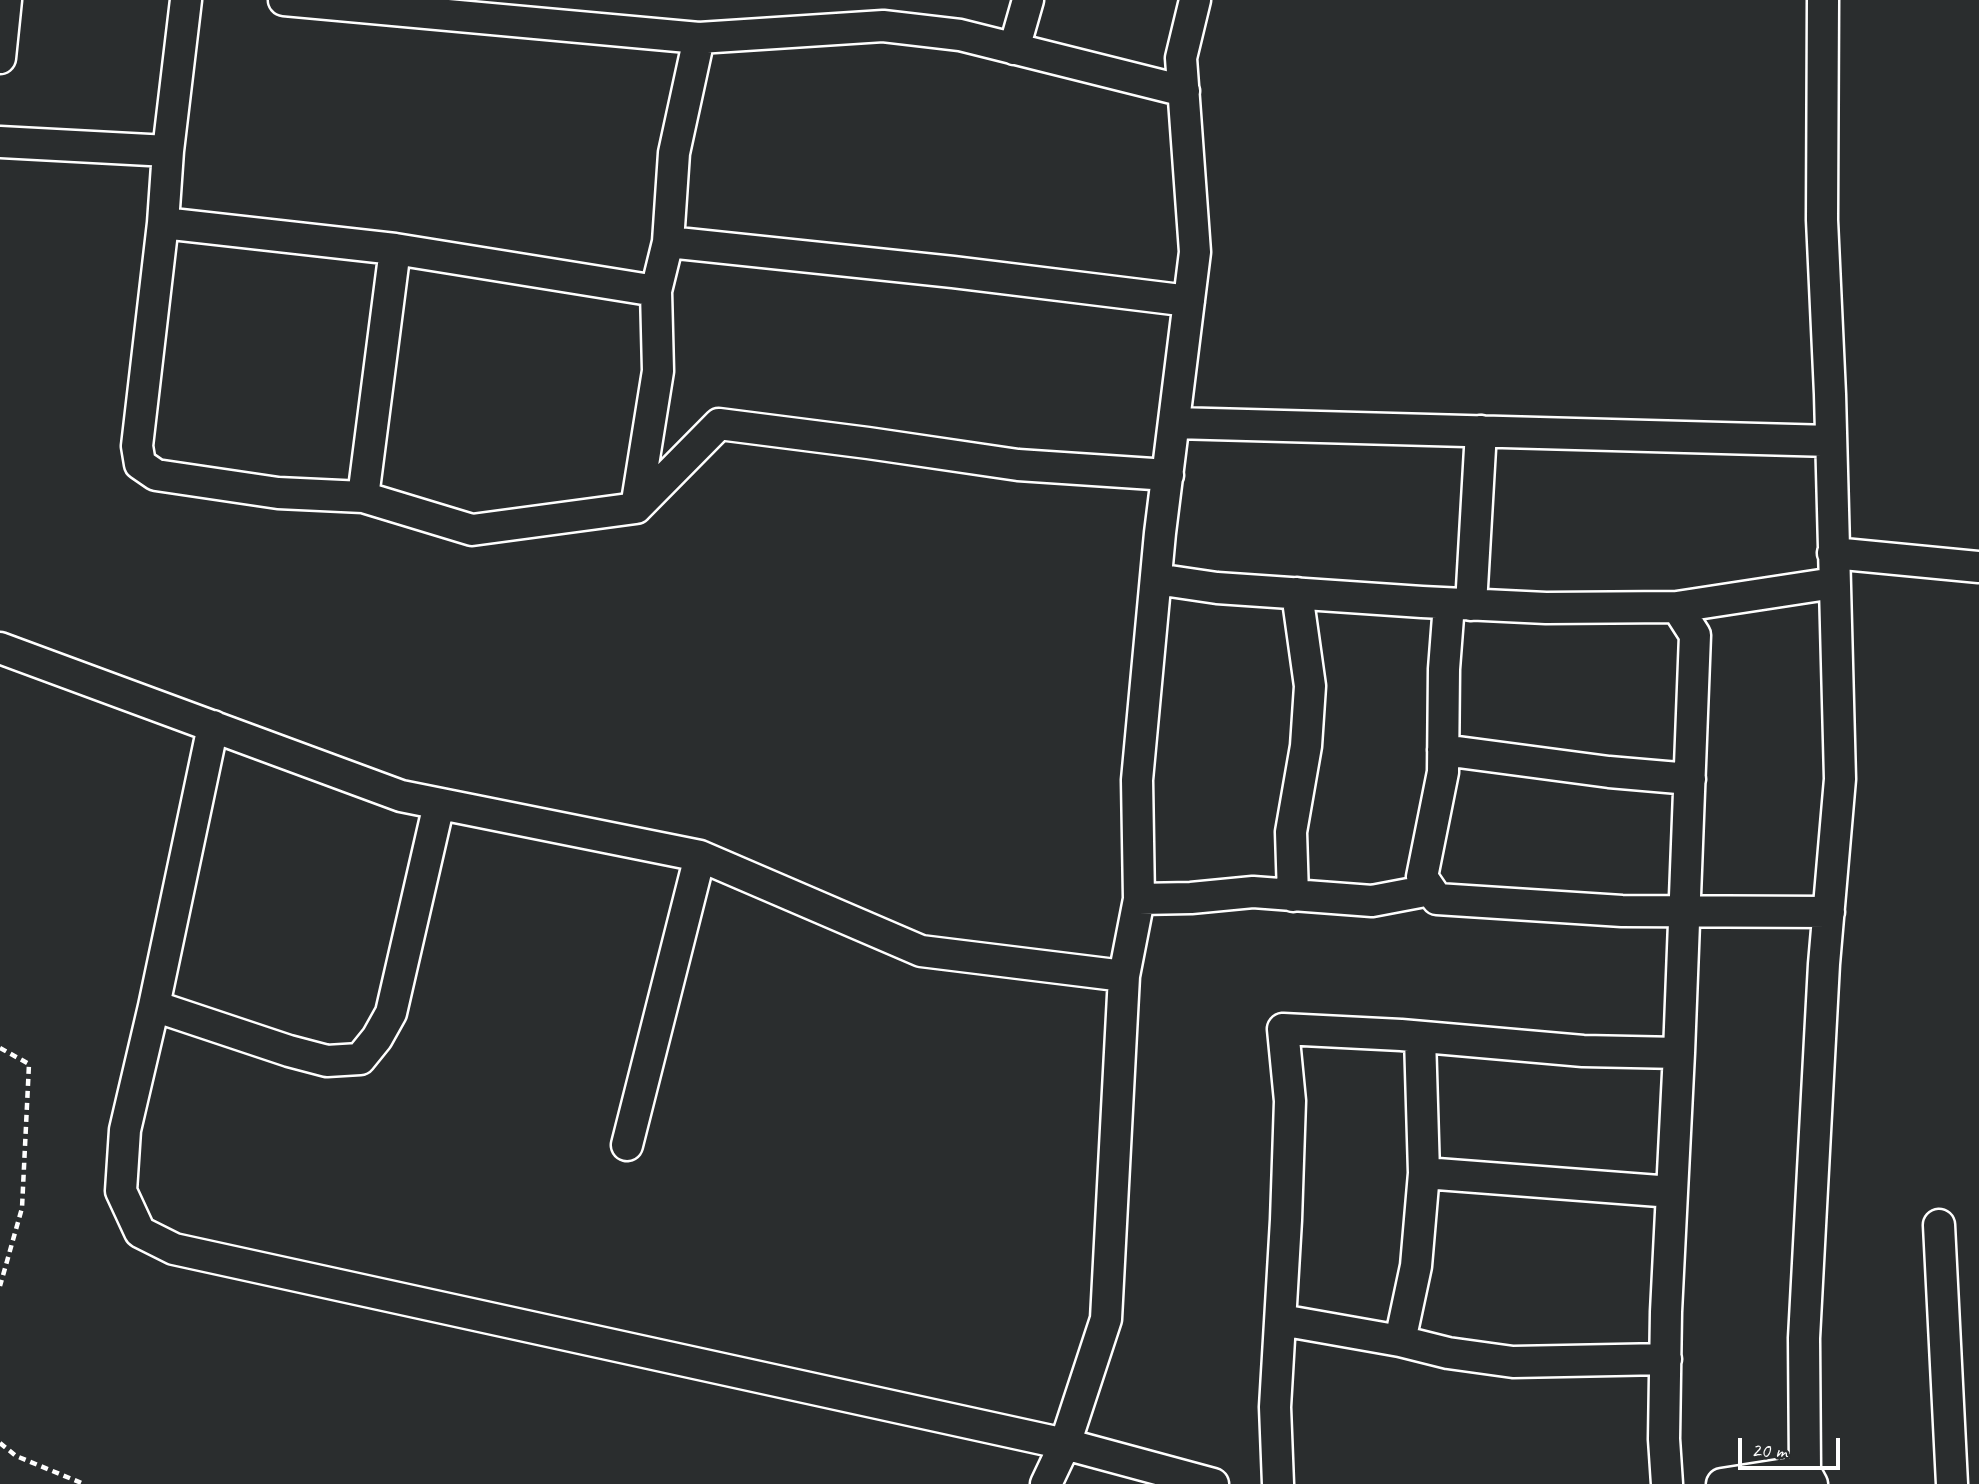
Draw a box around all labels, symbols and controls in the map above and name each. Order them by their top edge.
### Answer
scale bar [1741,1424,1842,1468]
text: 20 m [1751,1437,1787,1463]

